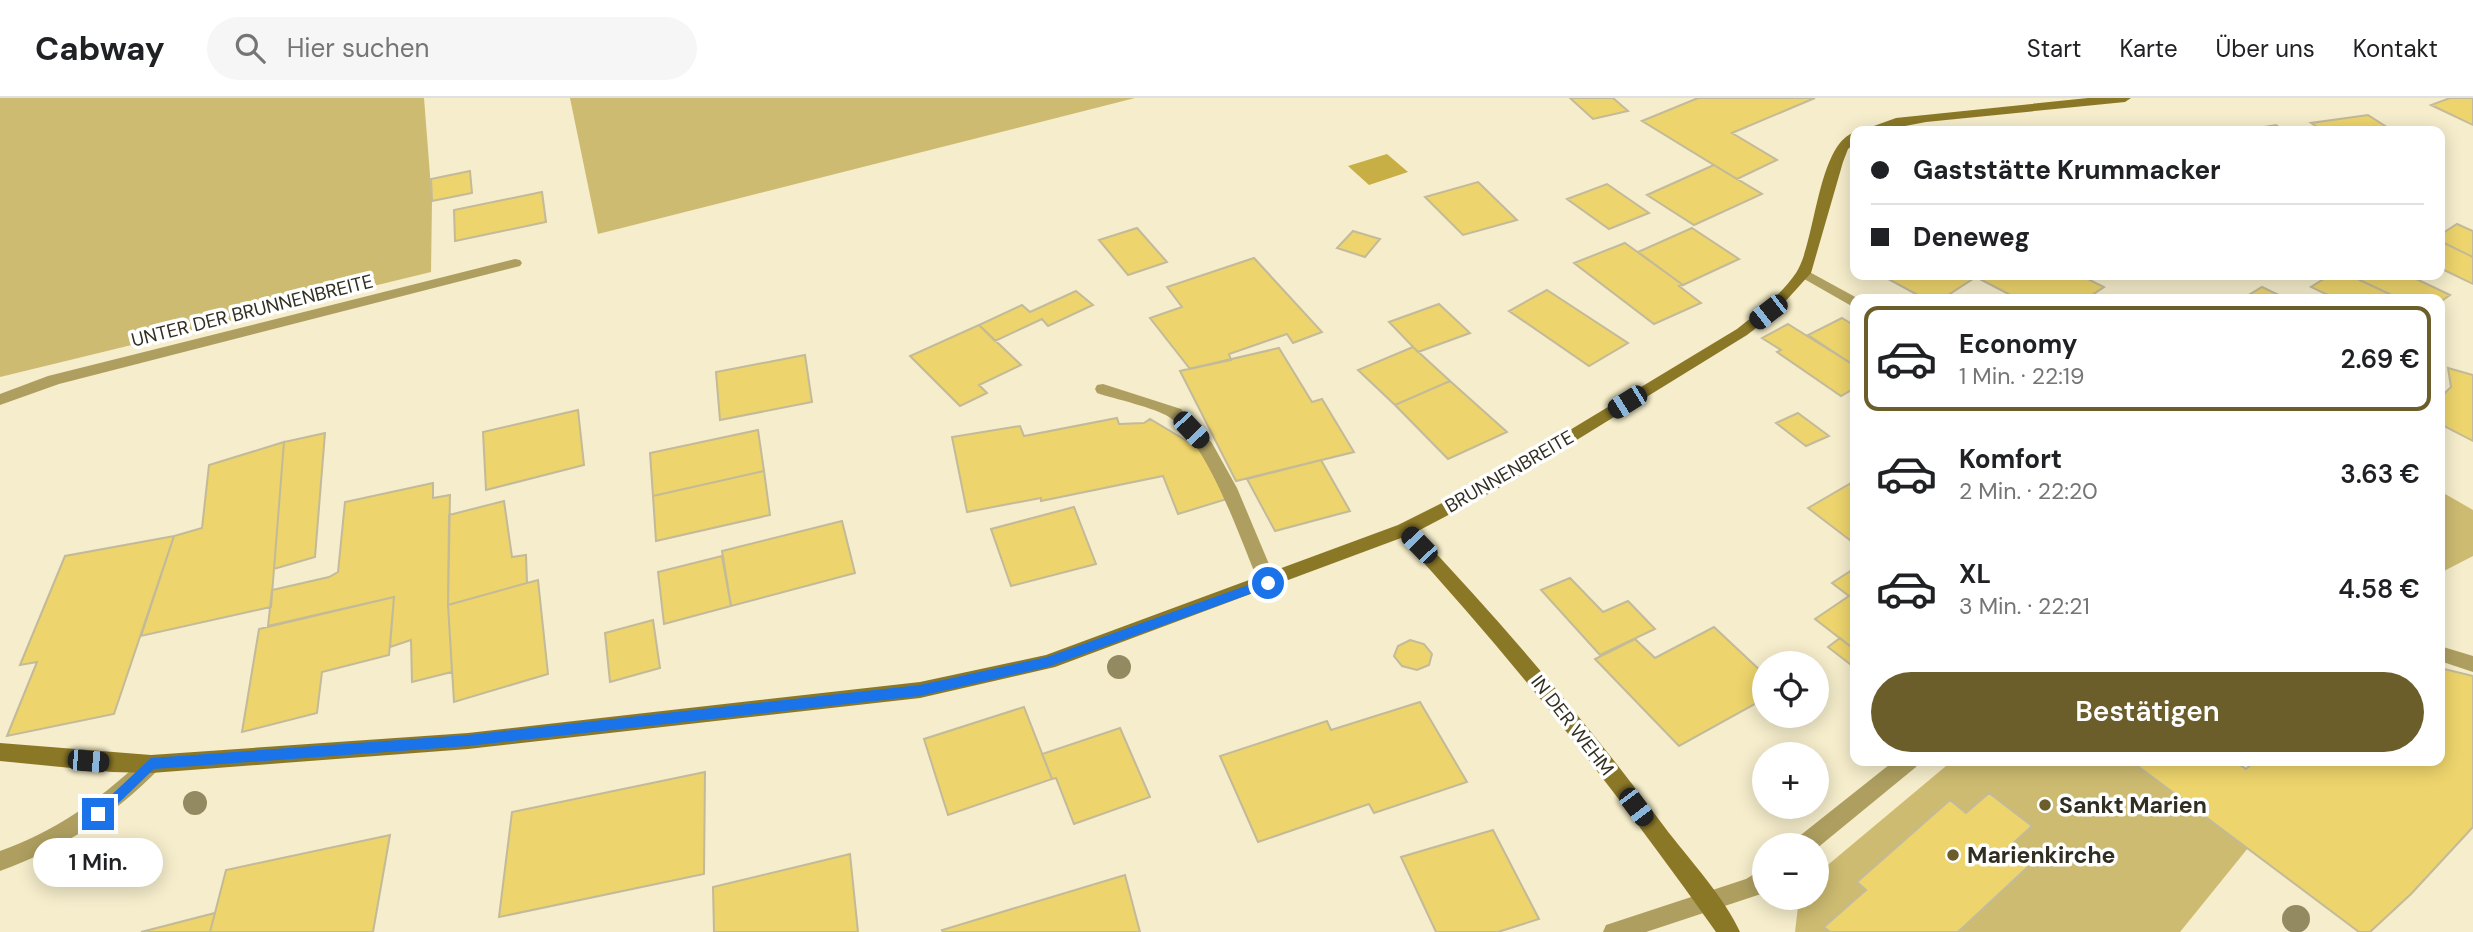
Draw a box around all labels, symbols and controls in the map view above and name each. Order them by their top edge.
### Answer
search box [207,17,697,80]
text: Cabway [35,27,165,70]
icon: search [231,29,269,67]
text: Hier suchen [287,31,429,65]
text: Start [2027,33,2081,64]
text: Karte [2119,33,2178,64]
text: Über uns [2216,33,2315,64]
text: Kontakt [2353,33,2438,64]
text: Gaststätte Krummacker [1913,153,2221,187]
text: Deneweg [1913,220,2030,254]
street label: UNTER DER BRUNNENBREITE [129,268,376,353]
car [1745,291,1792,333]
icon: car [1875,327,1938,390]
text: Economy [1959,327,2077,361]
text: 2.69 € [2341,342,2420,376]
text: 1 Min. · 22:19 [1959,361,2084,391]
car [1604,382,1651,422]
car [1169,407,1214,453]
street label: BRUNNENBREITE [1440,424,1578,518]
icon: car [1875,442,1938,505]
text: Komfort [1959,442,2062,476]
text: 3.63 € [2340,457,2420,491]
text: 2 Min. · 22:20 [1959,476,2098,506]
car [1397,523,1442,567]
icon: car [1875,557,1938,620]
text: XL [1959,557,1991,591]
route start [1252,567,1284,599]
text: 4.58 € [2338,572,2420,606]
text: 3 Min. · 22:21 [1959,591,2090,621]
map controls [1752,651,1829,910]
button: locate [1752,651,1829,728]
street label: IN DER WEHM [1526,670,1620,781]
button: Bestätigen [1871,672,2424,752]
button: + [1752,742,1829,819]
car [67,749,110,773]
car [1615,784,1658,830]
place label: Sankt Marien [2059,790,2207,820]
marker: Sankt Marien [2037,797,2053,813]
route end [82,798,114,830]
button: − [1752,833,1829,910]
callout: 1 Min. [33,838,163,888]
place label: Marienkirche [1967,840,2115,870]
text: 1 Min. [68,847,128,877]
marker: Marienkirche [1945,847,1961,863]

